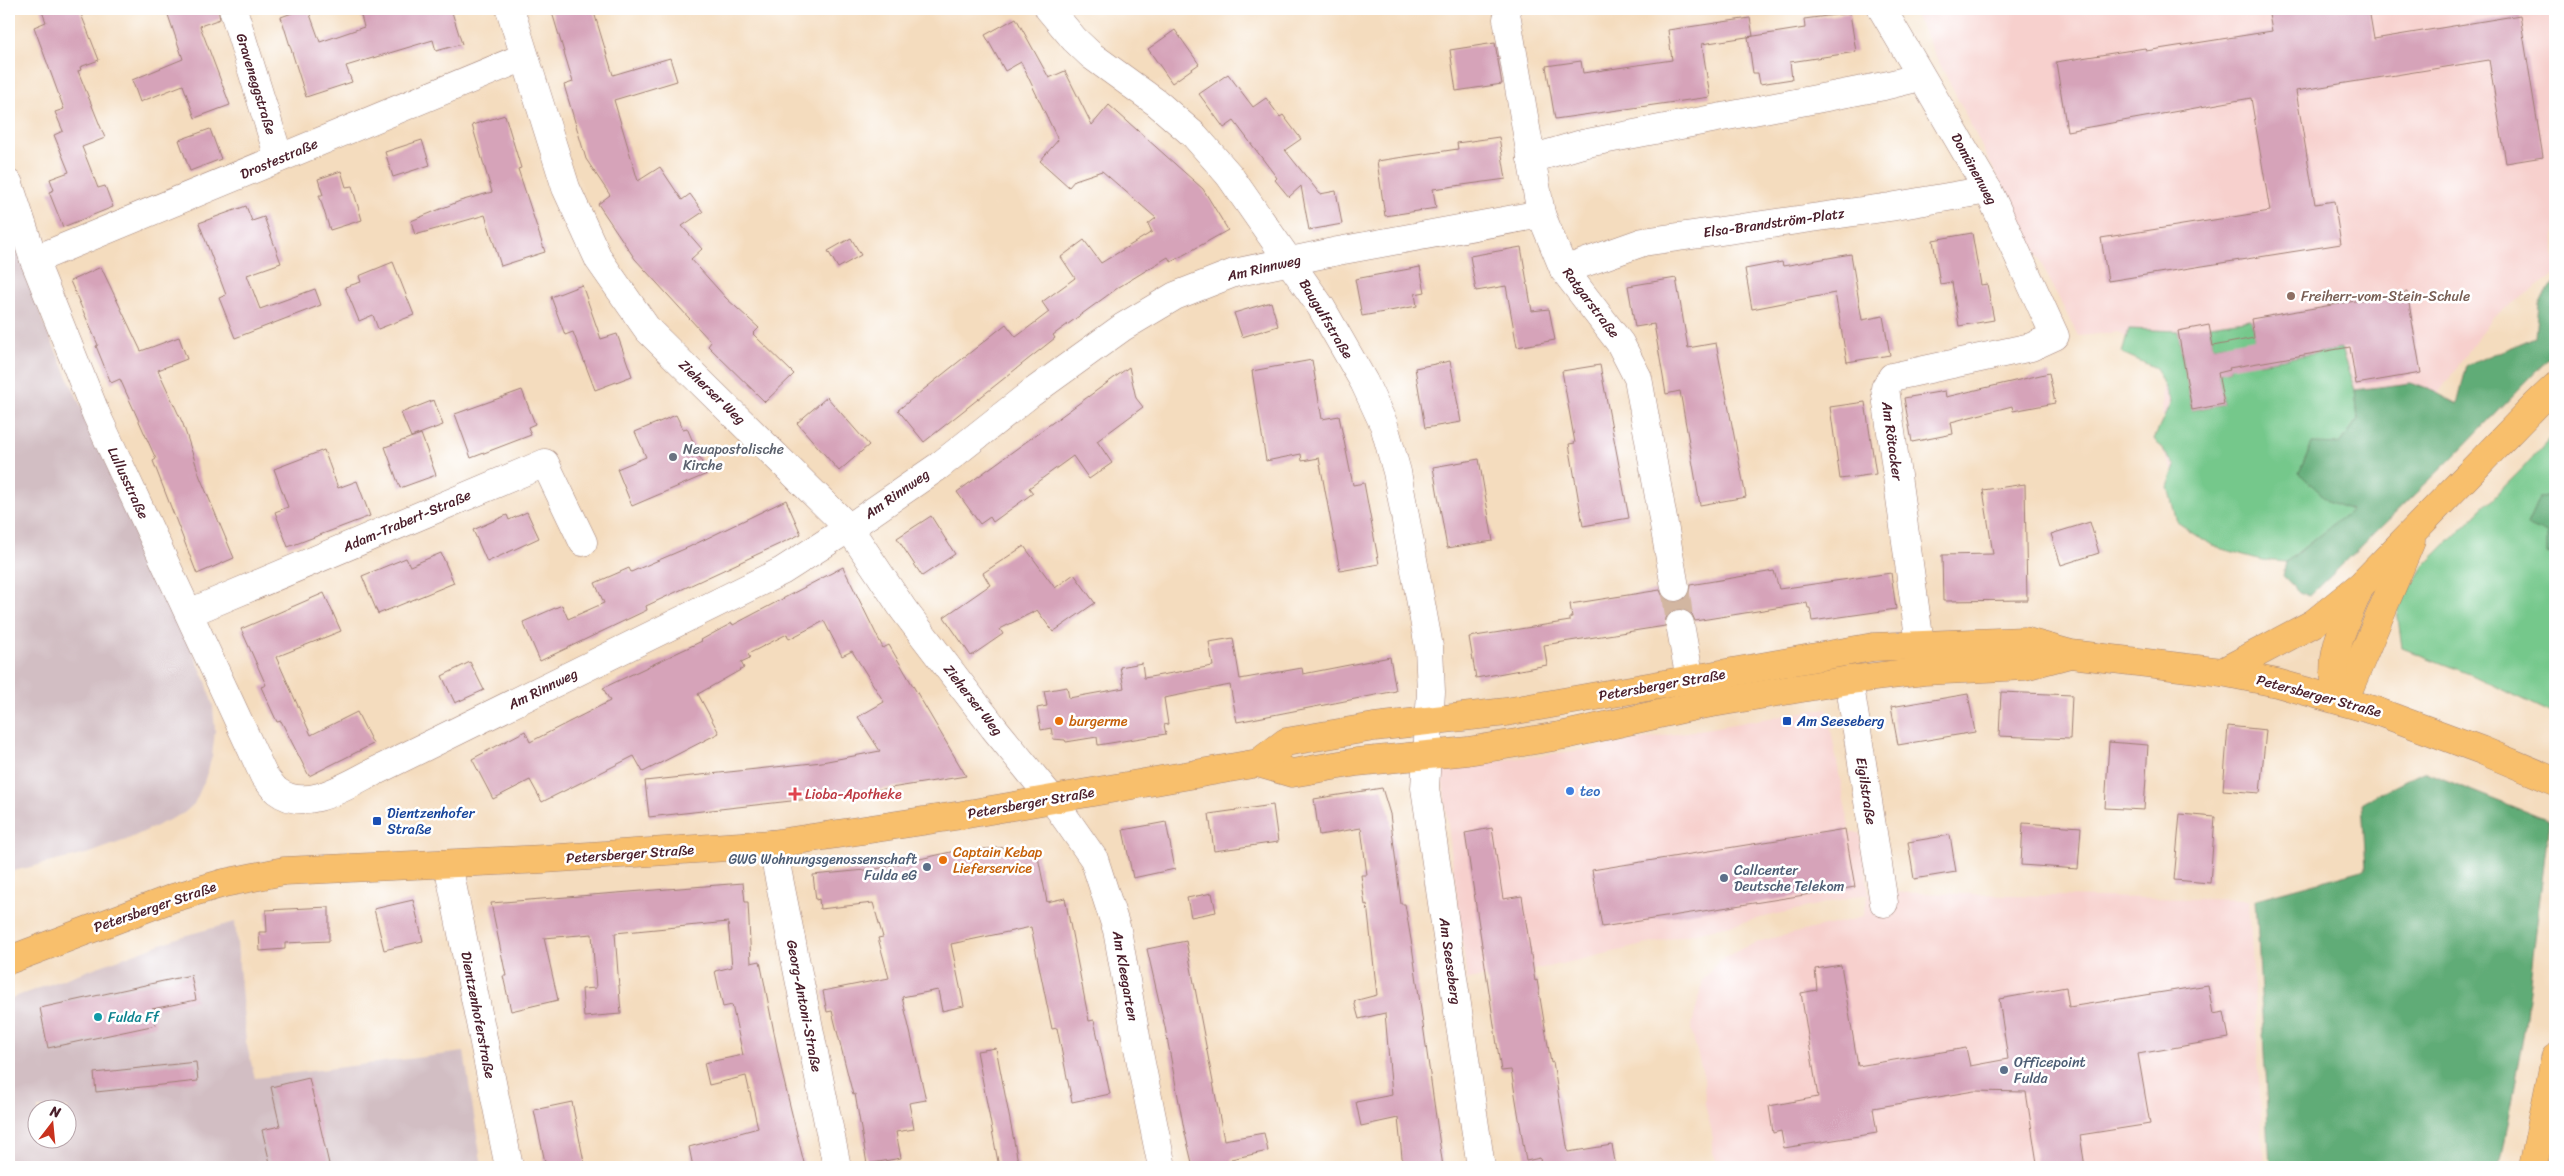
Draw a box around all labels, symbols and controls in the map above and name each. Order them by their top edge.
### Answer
street label: Graveneggstraße [229,30,283,138]
street label: Domänenweg [1944,128,2004,210]
street label: Drostestraße [236,131,322,187]
street label: Elsa-Brandström-Platz [1702,201,1847,245]
street label: Am Rinnweg [1224,247,1303,289]
street label: Ratgarstraße [1556,262,1626,344]
street label: Baugulfstraße [1292,274,1360,364]
place label: Freiherr-vom-Stein-Schule [2301,284,2470,309]
marker: Freiherr-vom-Stein-Schule [2285,290,2297,302]
street label: Zieherser Weg [672,353,752,431]
street label: Am Rötacker [1874,399,1910,483]
place label: Neuapostolische Kirche [683,437,784,478]
street label: Lullusstraße [100,443,156,523]
marker: Neuapostolische Kirche [667,451,679,463]
street label: Am Rinnweg [858,462,935,526]
street label: Adam-Trabert-Straße [338,483,475,560]
street label: Zieherser Weg [937,658,1009,742]
street label: Am Rinnweg [503,661,582,717]
street label: Petersberger Straße [1597,661,1728,708]
street label: Petersberger Straße [2254,667,2384,725]
place label: burgerme [1069,709,1128,734]
place label: Am Seeseberg [1796,709,1884,734]
marker: burgerme [1053,715,1065,727]
marker: Am Seeseberg [1781,715,1793,727]
street label: Eigilstraße [1848,755,1884,827]
street label: Petersberger Straße [966,779,1097,826]
place label: teo [1580,779,1600,804]
place label: Lioba-Apotheke [805,782,902,807]
marker: teo [1564,785,1576,797]
marker: Lioba-Apotheke [789,788,801,800]
place label: Dientzenhofer Straße [387,801,476,842]
marker: Dientzenhofer Straße [371,815,383,827]
street label: Petersberger Straße [565,837,695,871]
place label: Captain Kebap Lieferservice [953,840,1043,881]
place label: GWG Wohnungsgenossenschaft Fulda eG [729,847,917,888]
marker: Captain Kebap Lieferservice [937,854,949,866]
place label: Callcenter Deutsche Telekom [1734,858,1845,899]
marker: GWG Wohnungsgenossenschaft Fulda eG [921,861,933,873]
marker: Callcenter Deutsche Telekom [1718,872,1730,884]
street label: Petersberger Straße [90,874,220,940]
street label: Am Seeseberg [1431,915,1468,1006]
street label: Am Kleegarten [1105,928,1145,1023]
street label: Georg-Antoni-Straße [779,938,829,1074]
street label: Dientzenhoferstraße [453,949,503,1081]
place label: Fulda Ff [108,1005,161,1030]
marker: Fulda Ff [92,1011,104,1023]
place label: Officepoint Fulda [2014,1050,2086,1091]
marker: Officepoint Fulda [1998,1064,2010,1076]
north arrow [28,1098,78,1148]
text: N [46,1098,64,1125]

